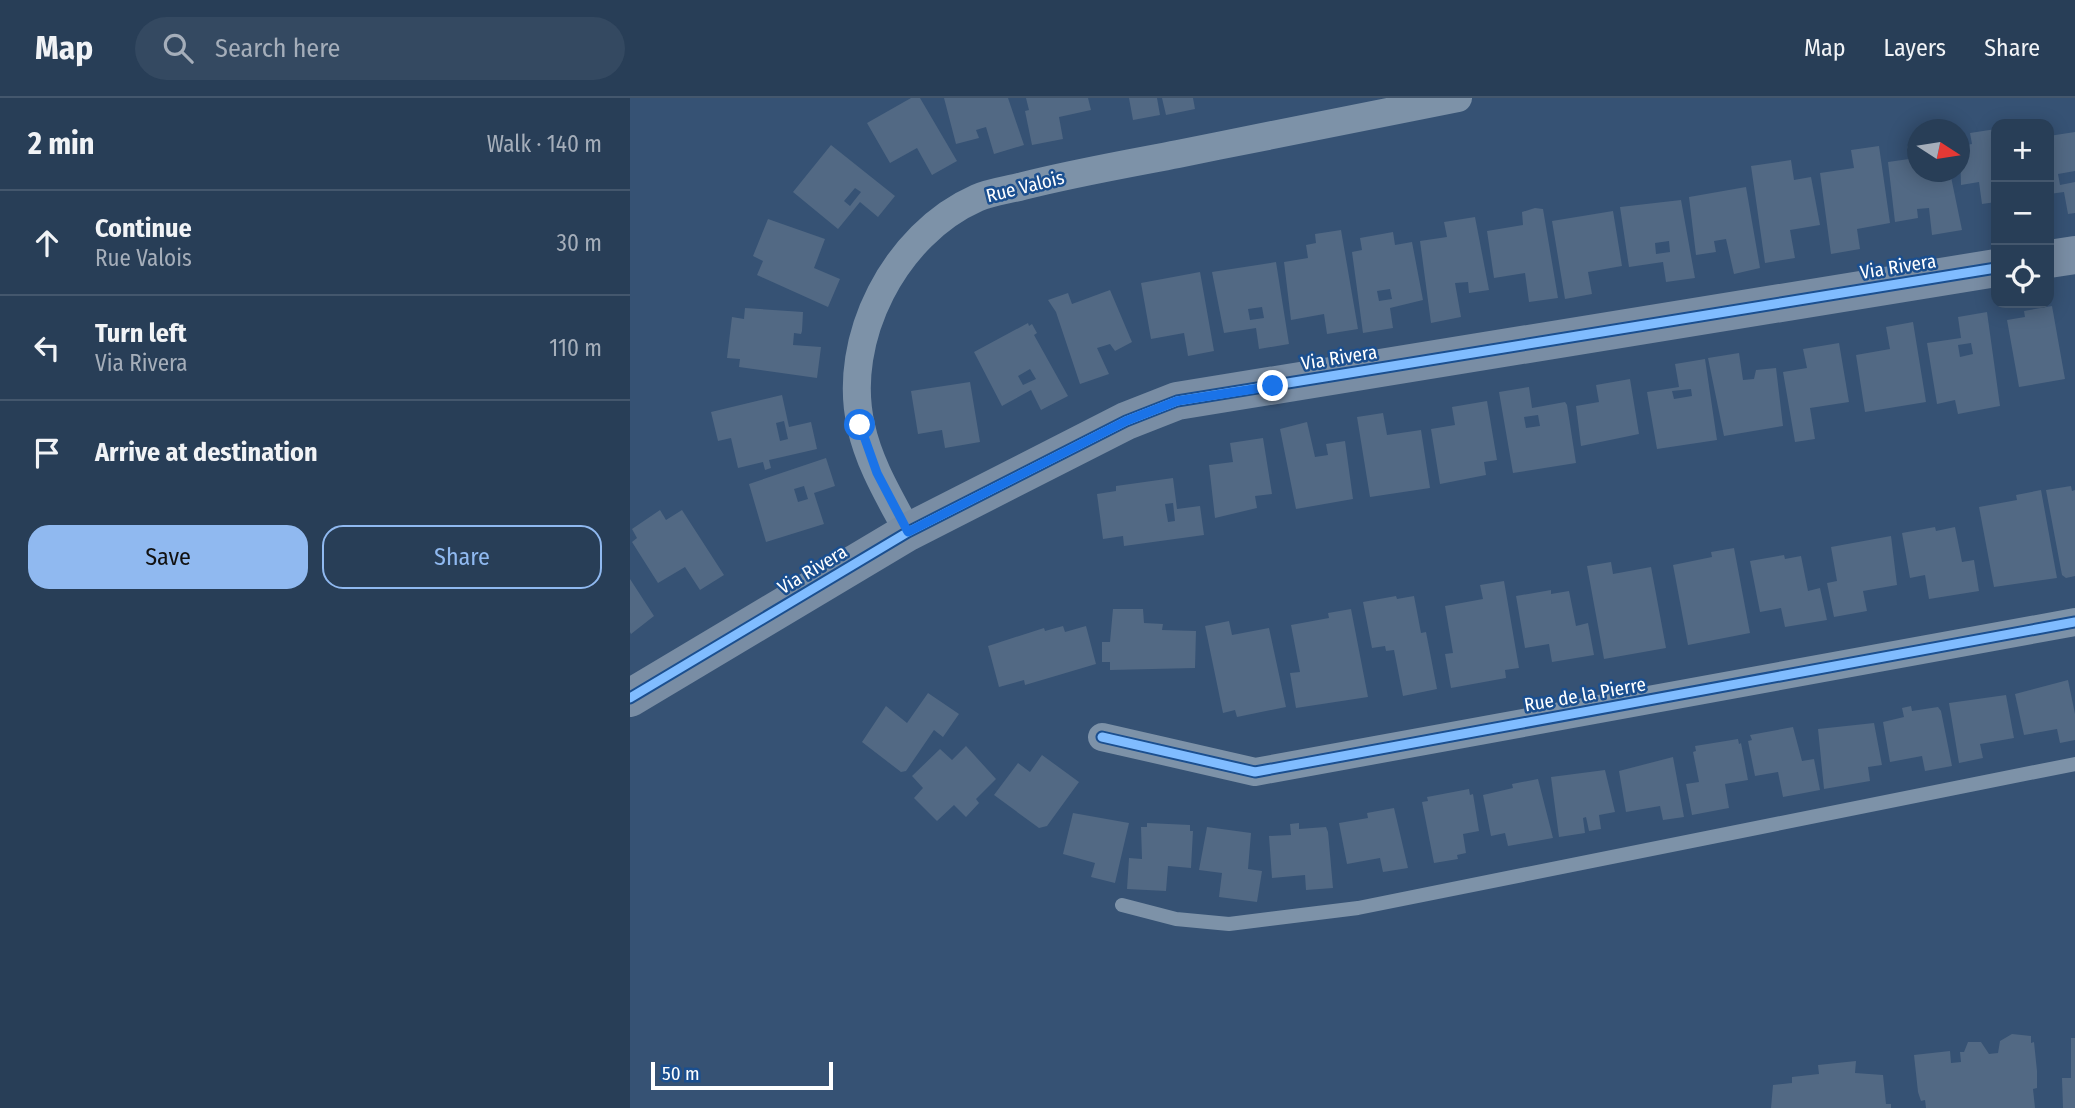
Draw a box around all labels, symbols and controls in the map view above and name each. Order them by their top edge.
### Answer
search box [135,17,625,80]
text: Map [35,28,93,68]
icon: search [159,29,197,67]
text: Search here [215,33,340,64]
text: Map [1804,34,1846,62]
text: Layers [1884,34,1946,62]
text: Share [1984,34,2040,62]
north arrow [1907,119,1970,182]
map controls [1991,119,2054,308]
button: + [1991,119,2054,182]
text: 2 min [28,126,95,162]
text: Walk · 140 m [487,130,602,158]
street label: Rue Valois [984,166,1067,207]
button: − [1991,182,2054,245]
text: Continue [95,213,192,244]
icon: ahead [28,224,66,262]
text: 30 m [557,229,602,257]
text: Rue Valois [95,244,192,272]
button: locate [1991,245,2054,308]
street label: Via Rivera [1859,249,1938,284]
text: Turn left [95,318,187,349]
icon: left [28,329,66,367]
text: 110 m [549,334,602,362]
street label: Via Rivera [1300,340,1379,375]
text: Via Rivera [95,349,188,377]
route end [1257,370,1288,401]
route start [844,409,875,440]
icon: arrive [28,434,66,472]
text: Arrive at destination [95,437,318,468]
button: Save [28,525,308,589]
button: Share [322,525,602,589]
street label: Via Rivera [774,540,851,599]
street label: Rue de la Pierre [1522,672,1648,717]
scale bar [651,1059,833,1091]
text: 50 m [662,1062,700,1085]

